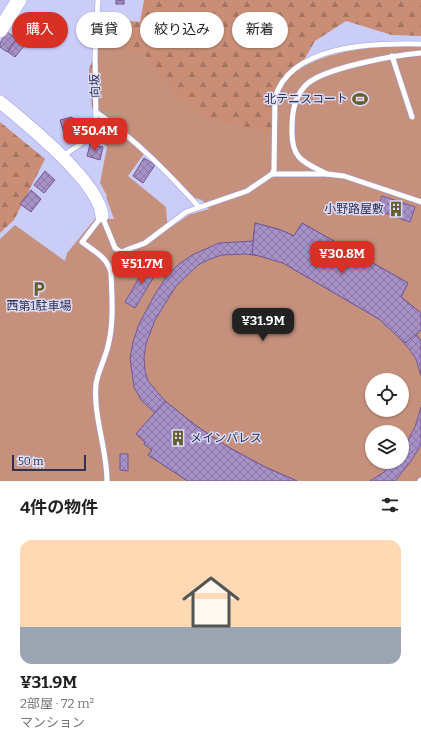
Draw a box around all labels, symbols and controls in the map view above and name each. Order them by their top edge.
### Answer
chip: 購入 [12,12,68,48]
chip: 賃貸 [76,12,132,48]
chip: 絞り込み [140,12,224,48]
chip: 新着 [232,12,288,48]
street label: 向坂 [88,74,102,98]
sports icon: 北テニスコート [351,90,369,108]
place label: 北テニスコート [264,92,348,106]
pin: ¥50.4M [62,118,128,152]
text: ¥50.4M [72,123,118,138]
building icon: 小野路屋敷 [387,200,405,218]
place label: 小野路屋敷 [324,202,384,216]
pin: ¥30.8M [309,241,375,275]
text: ¥30.8M [319,246,365,261]
pin: ¥51.7M [109,251,175,285]
text: ¥51.7M [121,256,163,271]
parking icon: 西第1駐車場 [30,280,48,298]
place label: 西第1駐車場 [7,299,71,313]
pin: ¥31.9M [230,308,296,342]
text: ¥31.9M [241,313,285,328]
map controls [365,373,409,469]
button: locate [365,373,409,417]
button: layers [365,425,409,469]
building icon: メインパレス [169,429,187,447]
place label: メインパレス [190,431,262,445]
scale bar [12,453,86,472]
text: 50 m [18,455,44,468]
icon: filters [379,494,401,516]
text: 4件の物件 [20,497,98,518]
icon: home [175,566,247,638]
text: ¥31.9M [20,672,77,693]
text: 2部屋 · 72 m² [20,696,94,711]
text: マンション [20,715,85,730]

